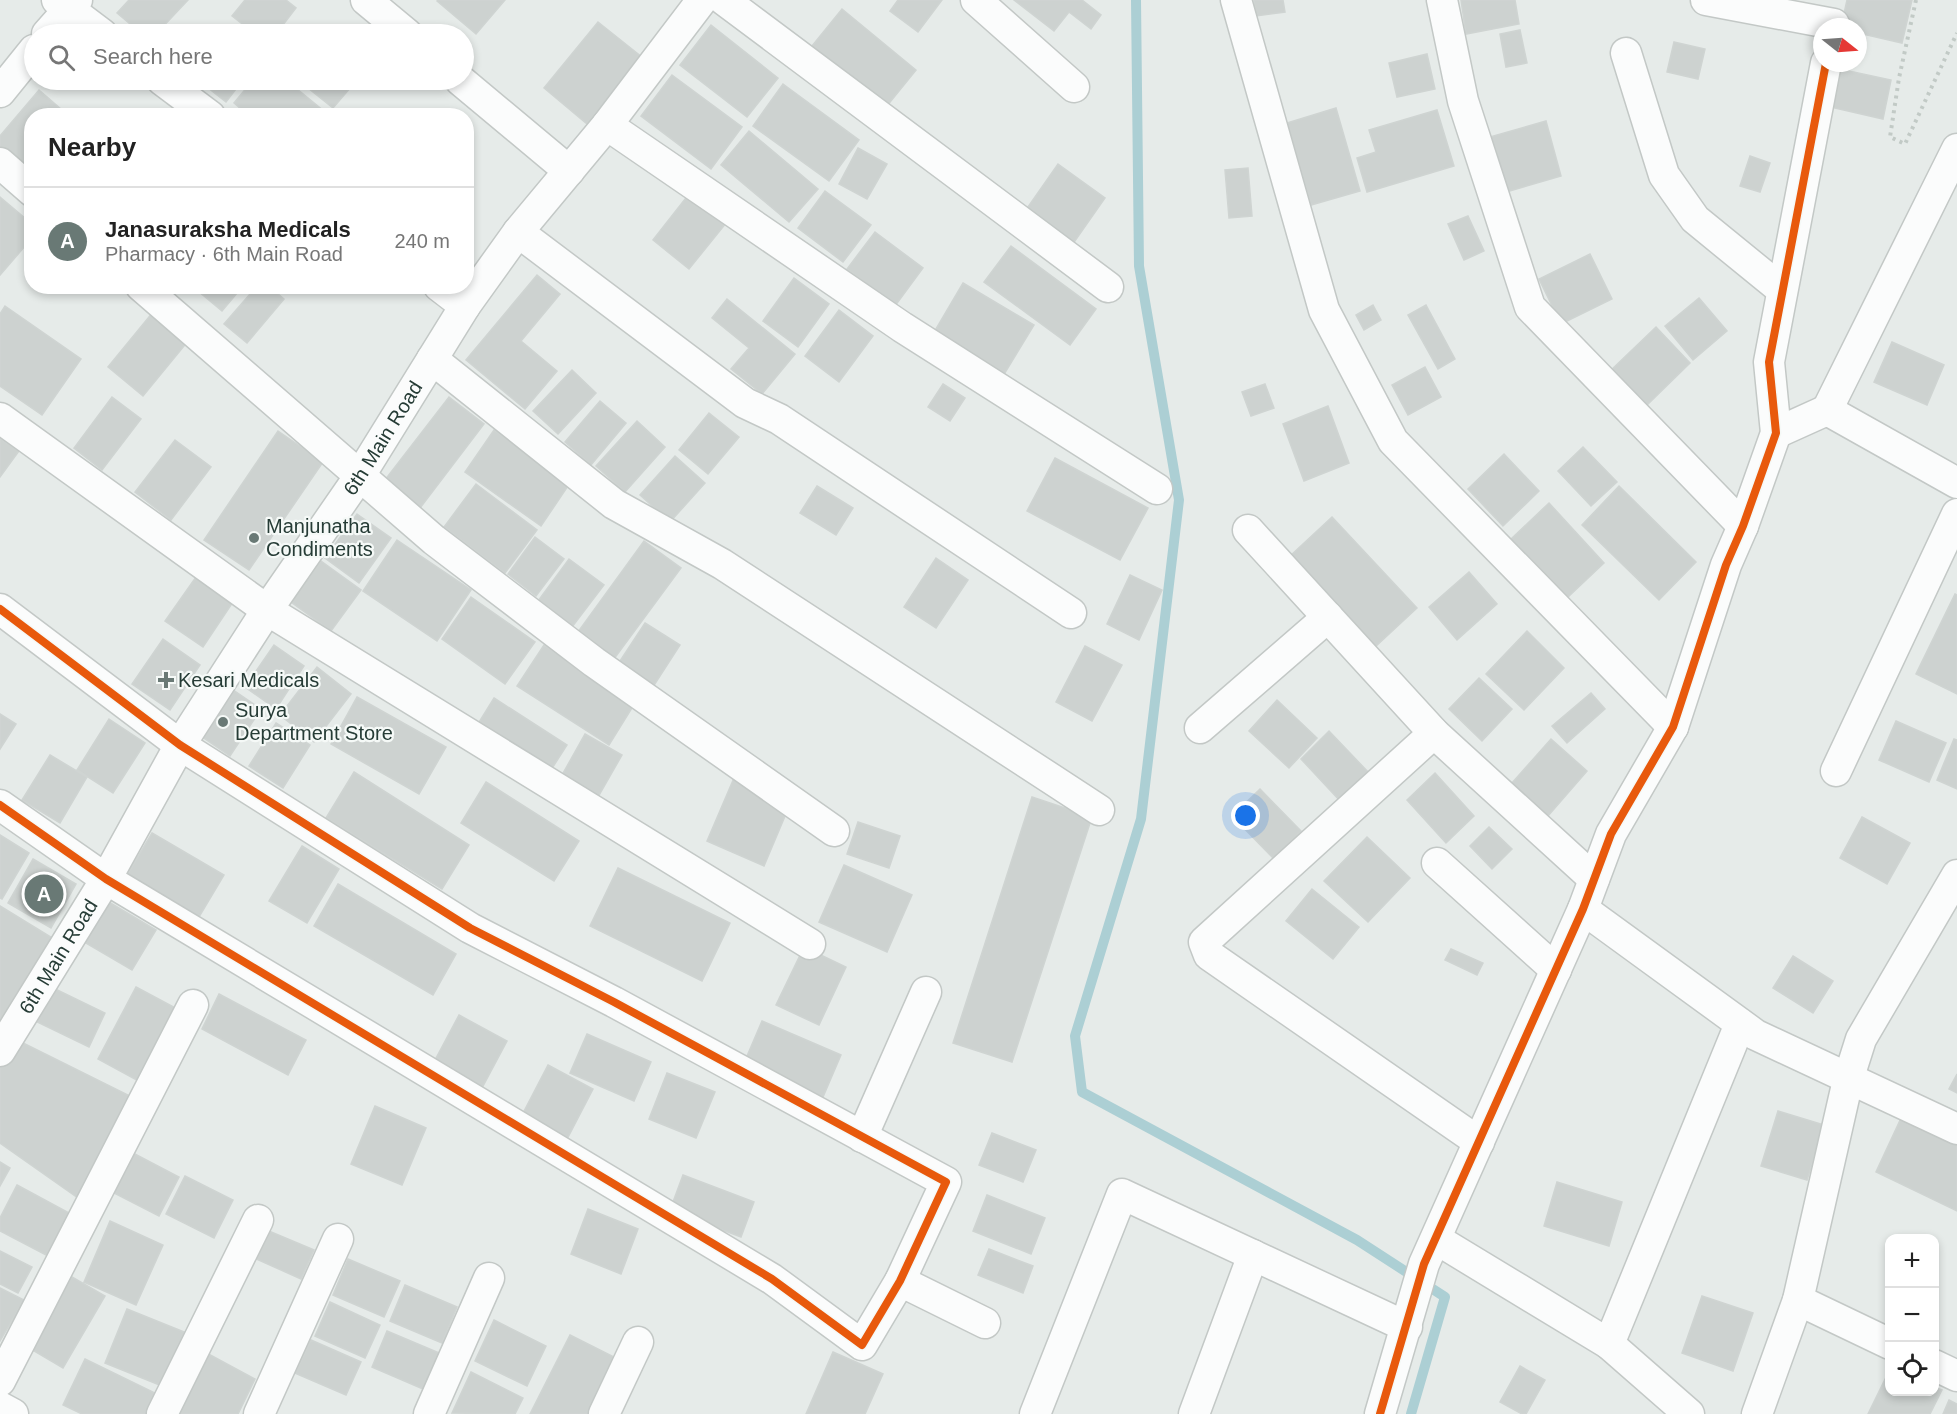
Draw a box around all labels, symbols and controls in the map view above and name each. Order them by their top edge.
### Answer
north arrow [1813,18,1867,72]
search box [24,24,474,90]
icon: search [45,41,78,74]
text: Search here [93,44,213,69]
text: Nearby [48,132,136,162]
text: Janasuraksha Medicals [105,217,351,242]
text: A [60,230,75,252]
text: 240 m [394,230,450,252]
text: Pharmacy · 6th Main Road [105,243,343,265]
street label: 6th Main Road [339,377,427,499]
place label: Manjunatha Condiments [266,515,373,560]
marker: Manjunatha Condiments [247,531,261,545]
place label: Kesari Medicals [178,669,319,691]
marker: Kesari Medicals [159,673,173,687]
place label: Surya Department Store [235,699,393,744]
marker: Surya Department Store [216,715,230,729]
your location [1231,801,1260,830]
pin: A [24,872,63,916]
street label: 6th Main Road [15,895,102,1018]
map controls [1885,1234,1939,1396]
button: + [1885,1234,1939,1288]
button: − [1885,1288,1939,1342]
button: locate [1885,1342,1939,1396]

